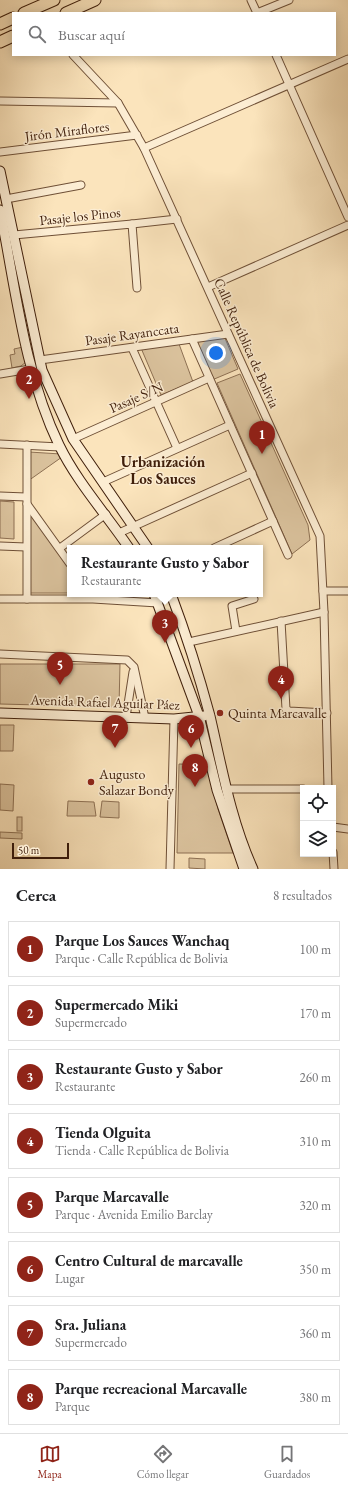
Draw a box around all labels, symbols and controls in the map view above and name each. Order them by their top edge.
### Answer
search box [12,12,336,56]
icon: search [26,23,48,45]
text: Buscar aquí [58,25,125,44]
street label: Jirón Miraflores [23,117,111,145]
street label: Pasaje los Pinos [38,203,122,229]
street label: Calle República de Bolivia [210,275,284,411]
street label: Pasaje Rayanccata [84,318,181,350]
your location [206,343,226,363]
pin: 2 [16,366,42,399]
street label: Pasaje S/N [106,377,166,417]
pin: 1 [249,421,275,454]
district label: Urbanización Los Sauces [121,452,206,488]
popup [67,545,263,597]
text: Restaurante Gusto y Sabor [81,553,249,572]
text: Restaurante [81,572,141,589]
pin: 3 [152,610,178,643]
pin: 5 [47,652,73,685]
pin: 4 [268,666,294,699]
street label: Avenida Rafael Aguilar Páez [29,690,181,714]
place label: Quinta Marcavalle [228,704,327,722]
marker: Quinta Marcavalle [215,708,225,718]
pin: 7 [102,715,128,748]
pin: 6 [178,715,204,748]
pin: 8 [182,754,208,787]
place label: Augusto Salazar Bondy [98,765,175,799]
marker: Augusto Salazar Bondy [86,777,96,787]
map controls [300,785,336,857]
button: locate [300,785,336,821]
button: layers [300,821,336,857]
scale bar [12,841,69,860]
text: 50 m [18,843,39,857]
text: Cerca [16,884,56,906]
text: 8 resultados [273,887,332,904]
text: Parque Los Sauces Wanchaq [55,931,229,950]
text: 1 [27,941,33,958]
text: 100 m [300,941,331,958]
text: Parque · Calle República de Bolivia [55,950,228,967]
text: Supermercado Miki [55,995,178,1014]
text: 2 [27,1005,33,1022]
text: 170 m [300,1005,331,1022]
text: Supermercado [55,1014,127,1031]
text: Restaurante Gusto y Sabor [55,1059,223,1078]
text: 3 [27,1069,33,1086]
text: 260 m [300,1069,331,1086]
text: Restaurante [55,1078,115,1095]
text: Tienda Olguita [55,1123,151,1142]
text: 4 [27,1133,33,1150]
text: 310 m [300,1133,331,1150]
text: Tienda · Calle República de Bolivia [55,1142,229,1159]
text: Parque Marcavalle [55,1187,169,1206]
text: 5 [27,1197,33,1214]
text: 320 m [300,1197,331,1214]
text: Parque · Avenida Emilio Barclay [55,1206,213,1223]
text: Centro Cultural de marcavalle [55,1251,243,1270]
text: 6 [27,1261,33,1278]
text: 350 m [300,1261,331,1278]
text: Lugar [55,1270,85,1287]
text: Sra. Juliana [55,1315,126,1334]
text: 7 [27,1325,33,1342]
text: 360 m [300,1325,331,1342]
text: Supermercado [55,1334,127,1351]
text: Parque recreacional Marcavalle [55,1379,247,1398]
text: 8 [27,1389,33,1406]
text: 380 m [300,1389,331,1406]
text: Parque [55,1398,90,1415]
tab: Mapa [38,1443,62,1481]
tab: Cómo llegar [137,1443,189,1481]
tab: Guardados [264,1443,310,1481]

